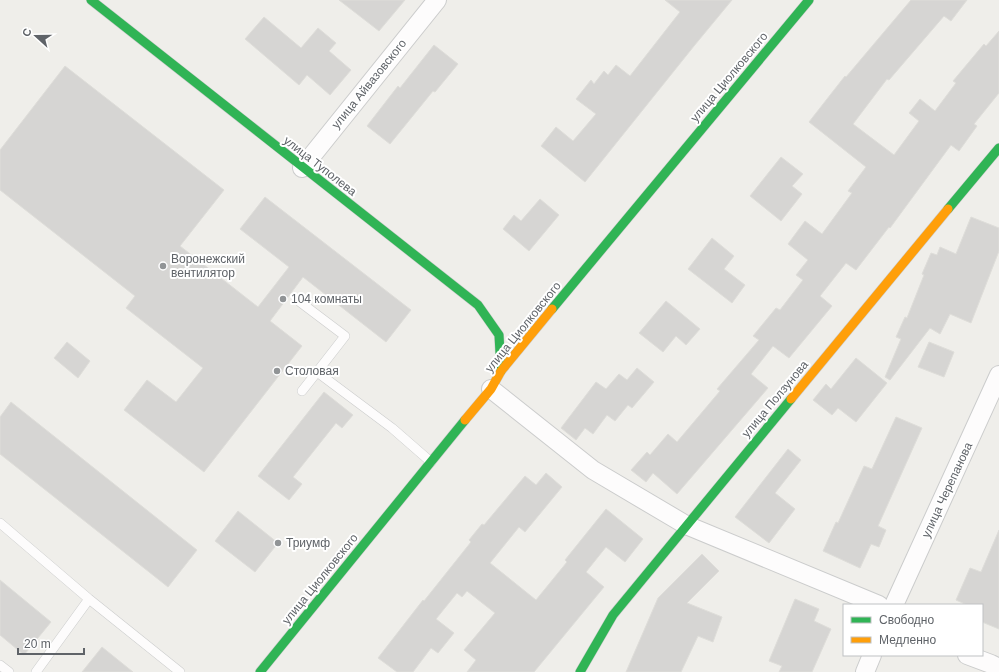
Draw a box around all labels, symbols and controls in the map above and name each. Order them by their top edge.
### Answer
north arrow [16,16,56,56]
text: С [20,27,34,38]
street label: улица Циолковского [687,29,771,125]
street label: улица Айвазовского [329,36,410,132]
street label: улица Туполева [281,133,359,199]
place label: Воронежский вентилятор [171,252,245,280]
marker: Воронежский вентилятор [158,261,168,271]
street label: улица Циолковского [482,279,564,375]
place label: 104 комнаты [291,292,362,306]
marker: 104 комнаты [278,294,288,304]
street label: улица Ползунова [739,358,811,440]
place label: Столовая [285,364,339,378]
marker: Столовая [272,366,282,376]
street label: улица Черепанова [919,440,975,540]
street label: улица Циолковского [279,531,361,627]
place label: Триумф [286,536,330,550]
marker: Триумф [273,538,283,548]
legend [843,604,983,656]
text: Свободно [879,613,934,627]
scale bar [18,630,84,656]
text: Медленно [879,633,936,647]
text: 20 m [24,637,51,651]

